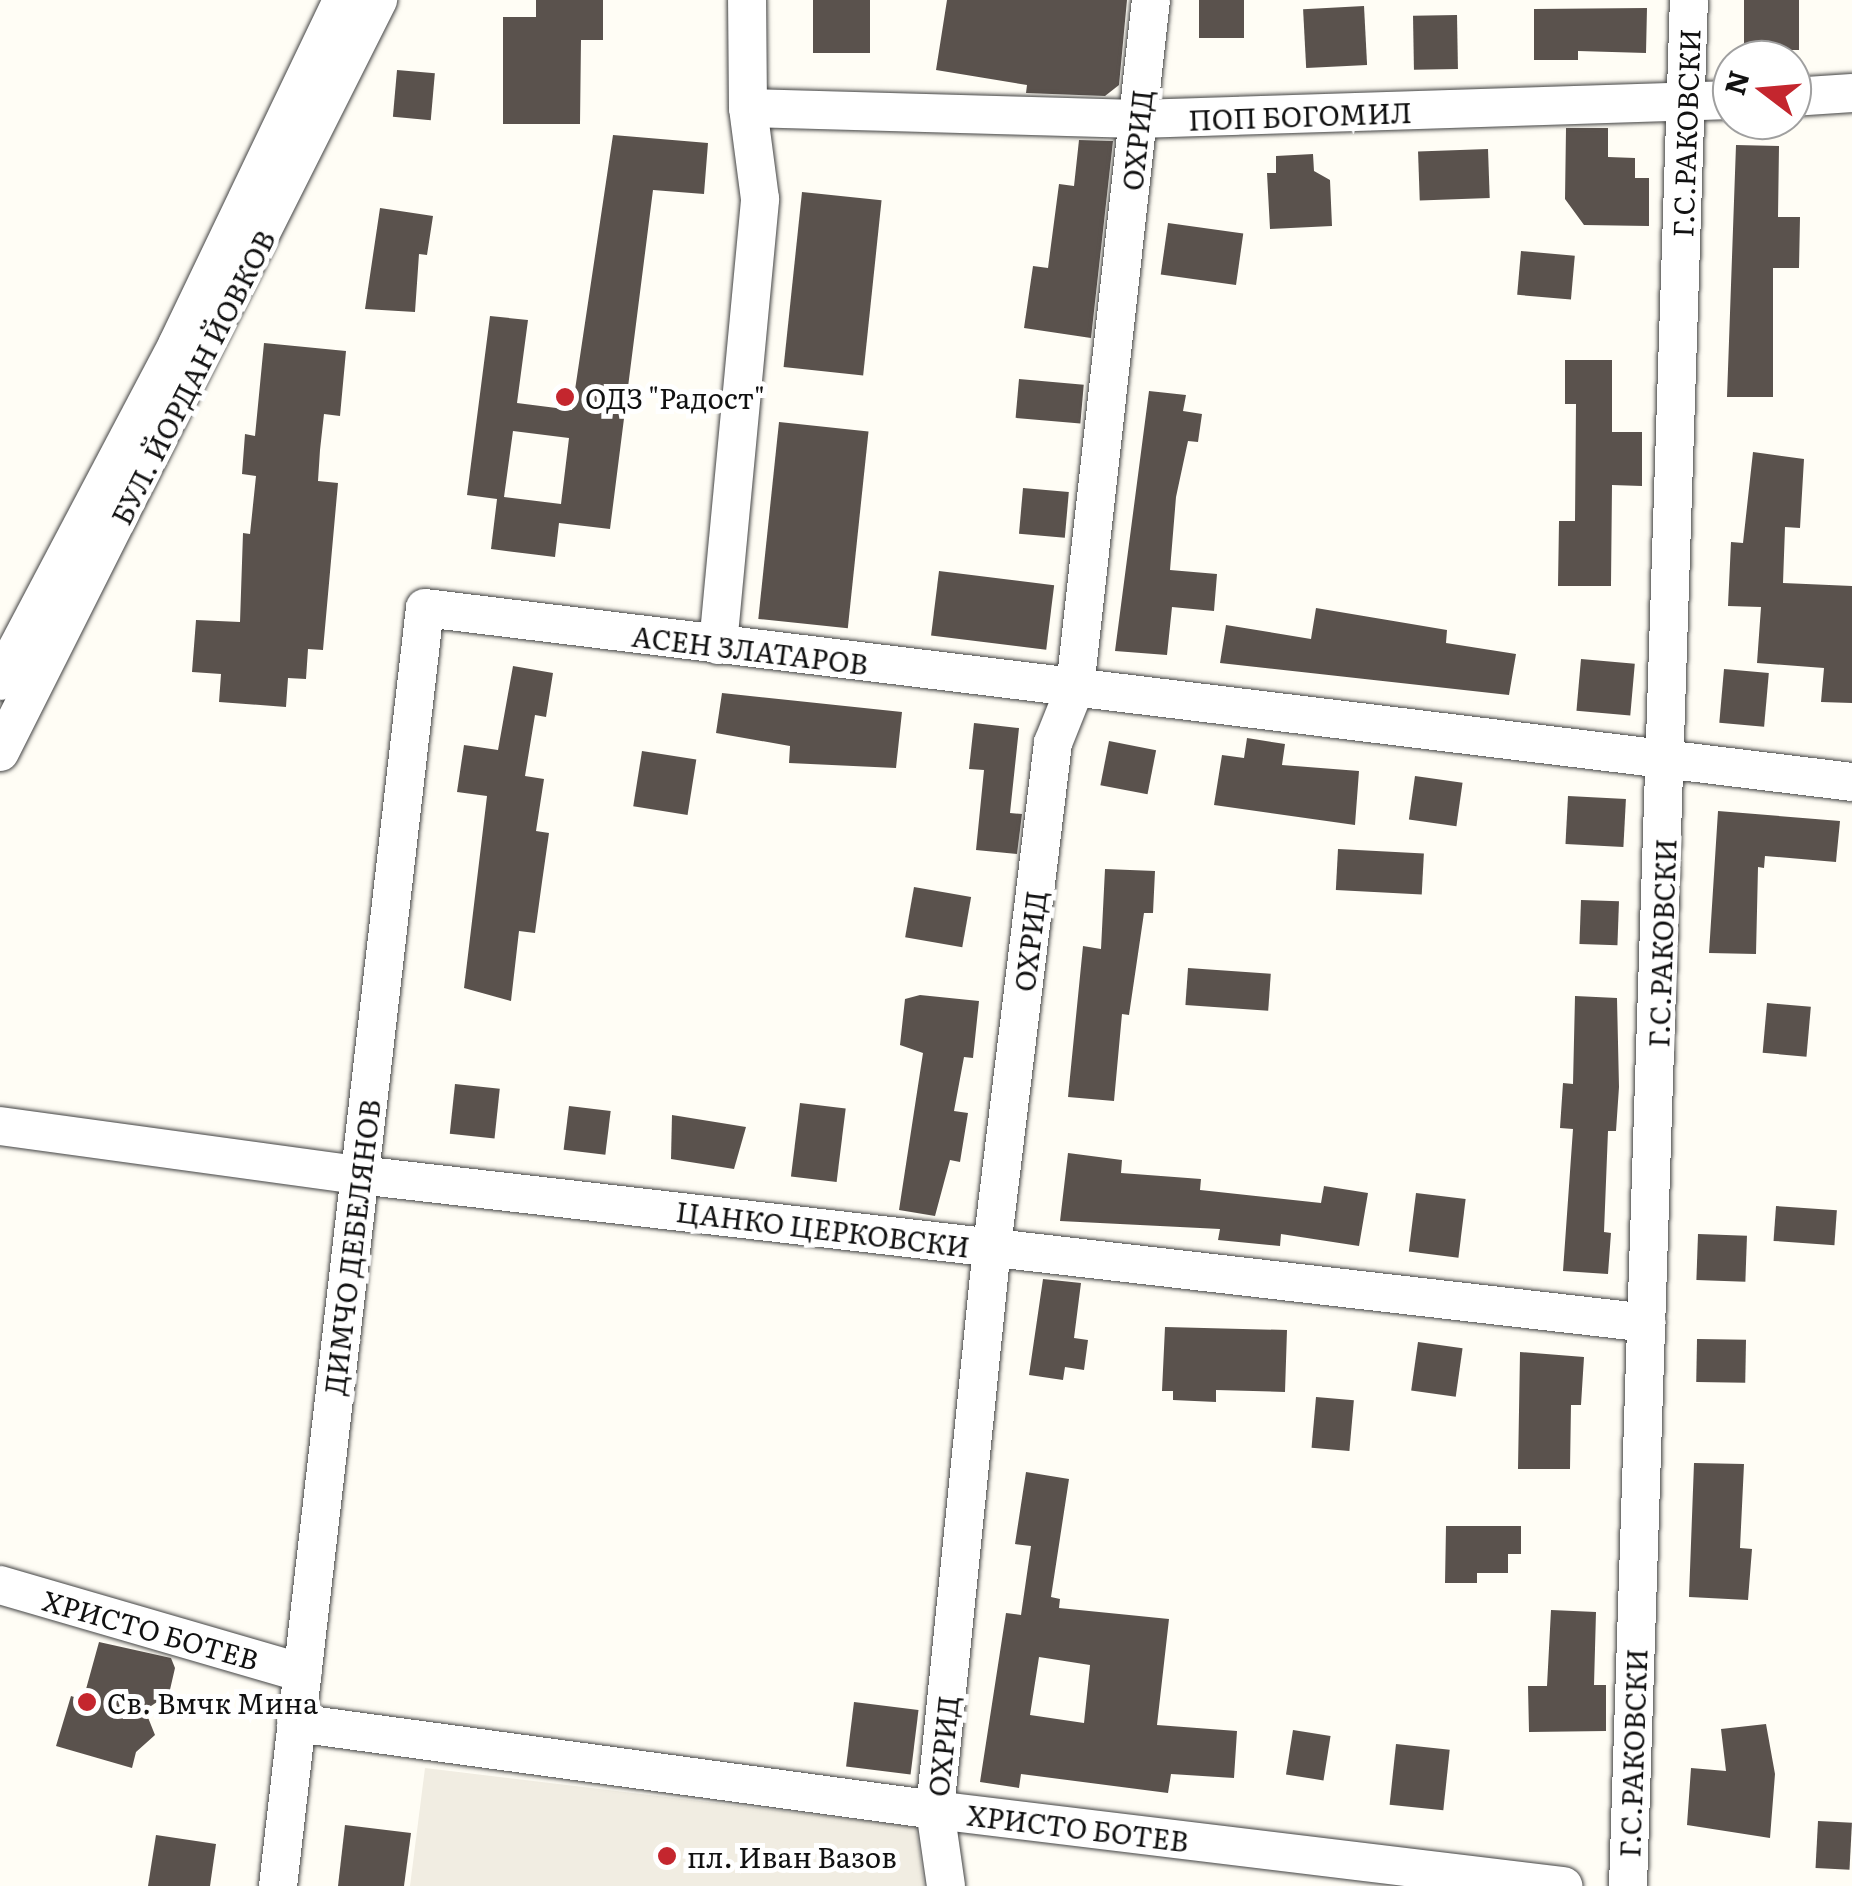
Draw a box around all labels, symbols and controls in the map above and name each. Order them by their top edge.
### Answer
street label: Г.С.РАКОВСКИ [1665,28,1705,238]
north arrow [1712,40,1812,140]
text: N [1712,65,1759,99]
street label: ОХРИД [1114,88,1158,192]
street label: ПОП БОГОМИЛ [1188,94,1412,136]
street label: БУЛ. ЙОРДАН ЙОВКОВ [103,224,281,530]
place label: ОДЗ "Радост" [585,380,765,414]
marker: ОДЗ "Радост" [554,386,576,408]
street label: АСЕН ЗЛАТАРОВ [630,618,870,680]
street label: Г.С.РАКОВСКИ [1641,838,1681,1048]
street label: ОХРИД [1006,889,1052,993]
street label: ДИМЧО ДЕБЕЛЯНОВ [316,1097,386,1397]
street label: ЦАНКО ЦЕРКОВСКИ [674,1193,972,1263]
street label: ХРИСТО БОТЕВ [39,1582,263,1676]
street label: Г.С.РАКОВСКИ [1612,1648,1652,1858]
place label: Св. Вмчк Мина [107,1685,318,1719]
marker: Св. Вмчк Мина [76,1691,98,1713]
street label: ОХРИД [920,1694,964,1798]
street label: ХРИСТО БОТЕВ [965,1797,1191,1857]
place label: пл. Иван Вазов [687,1839,897,1873]
marker: пл. Иван Вазов [656,1845,678,1867]

